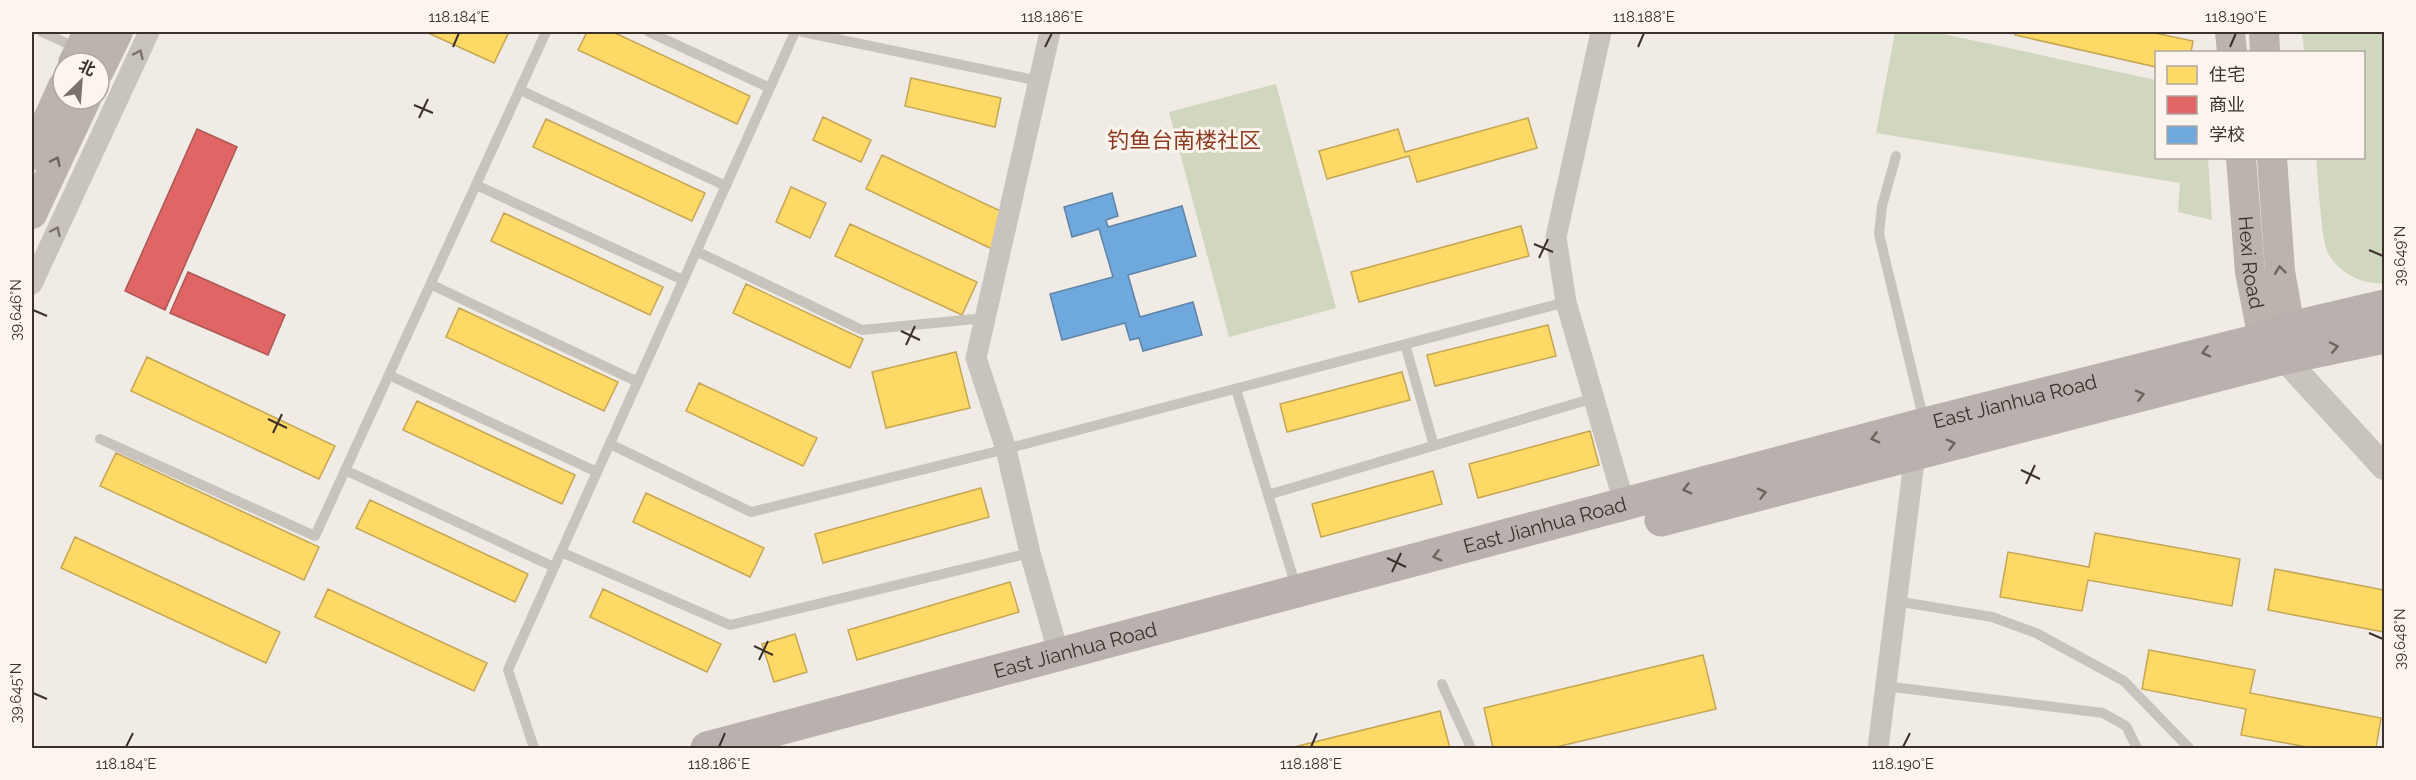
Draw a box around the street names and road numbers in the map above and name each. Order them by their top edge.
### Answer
street label: Hexi Road [2234,215,2269,311]
street label: East Jianhua Road [1930,369,2099,434]
street label: East Jianhua Road [1461,492,1629,558]
street label: East Jianhua Road [991,617,1160,683]

